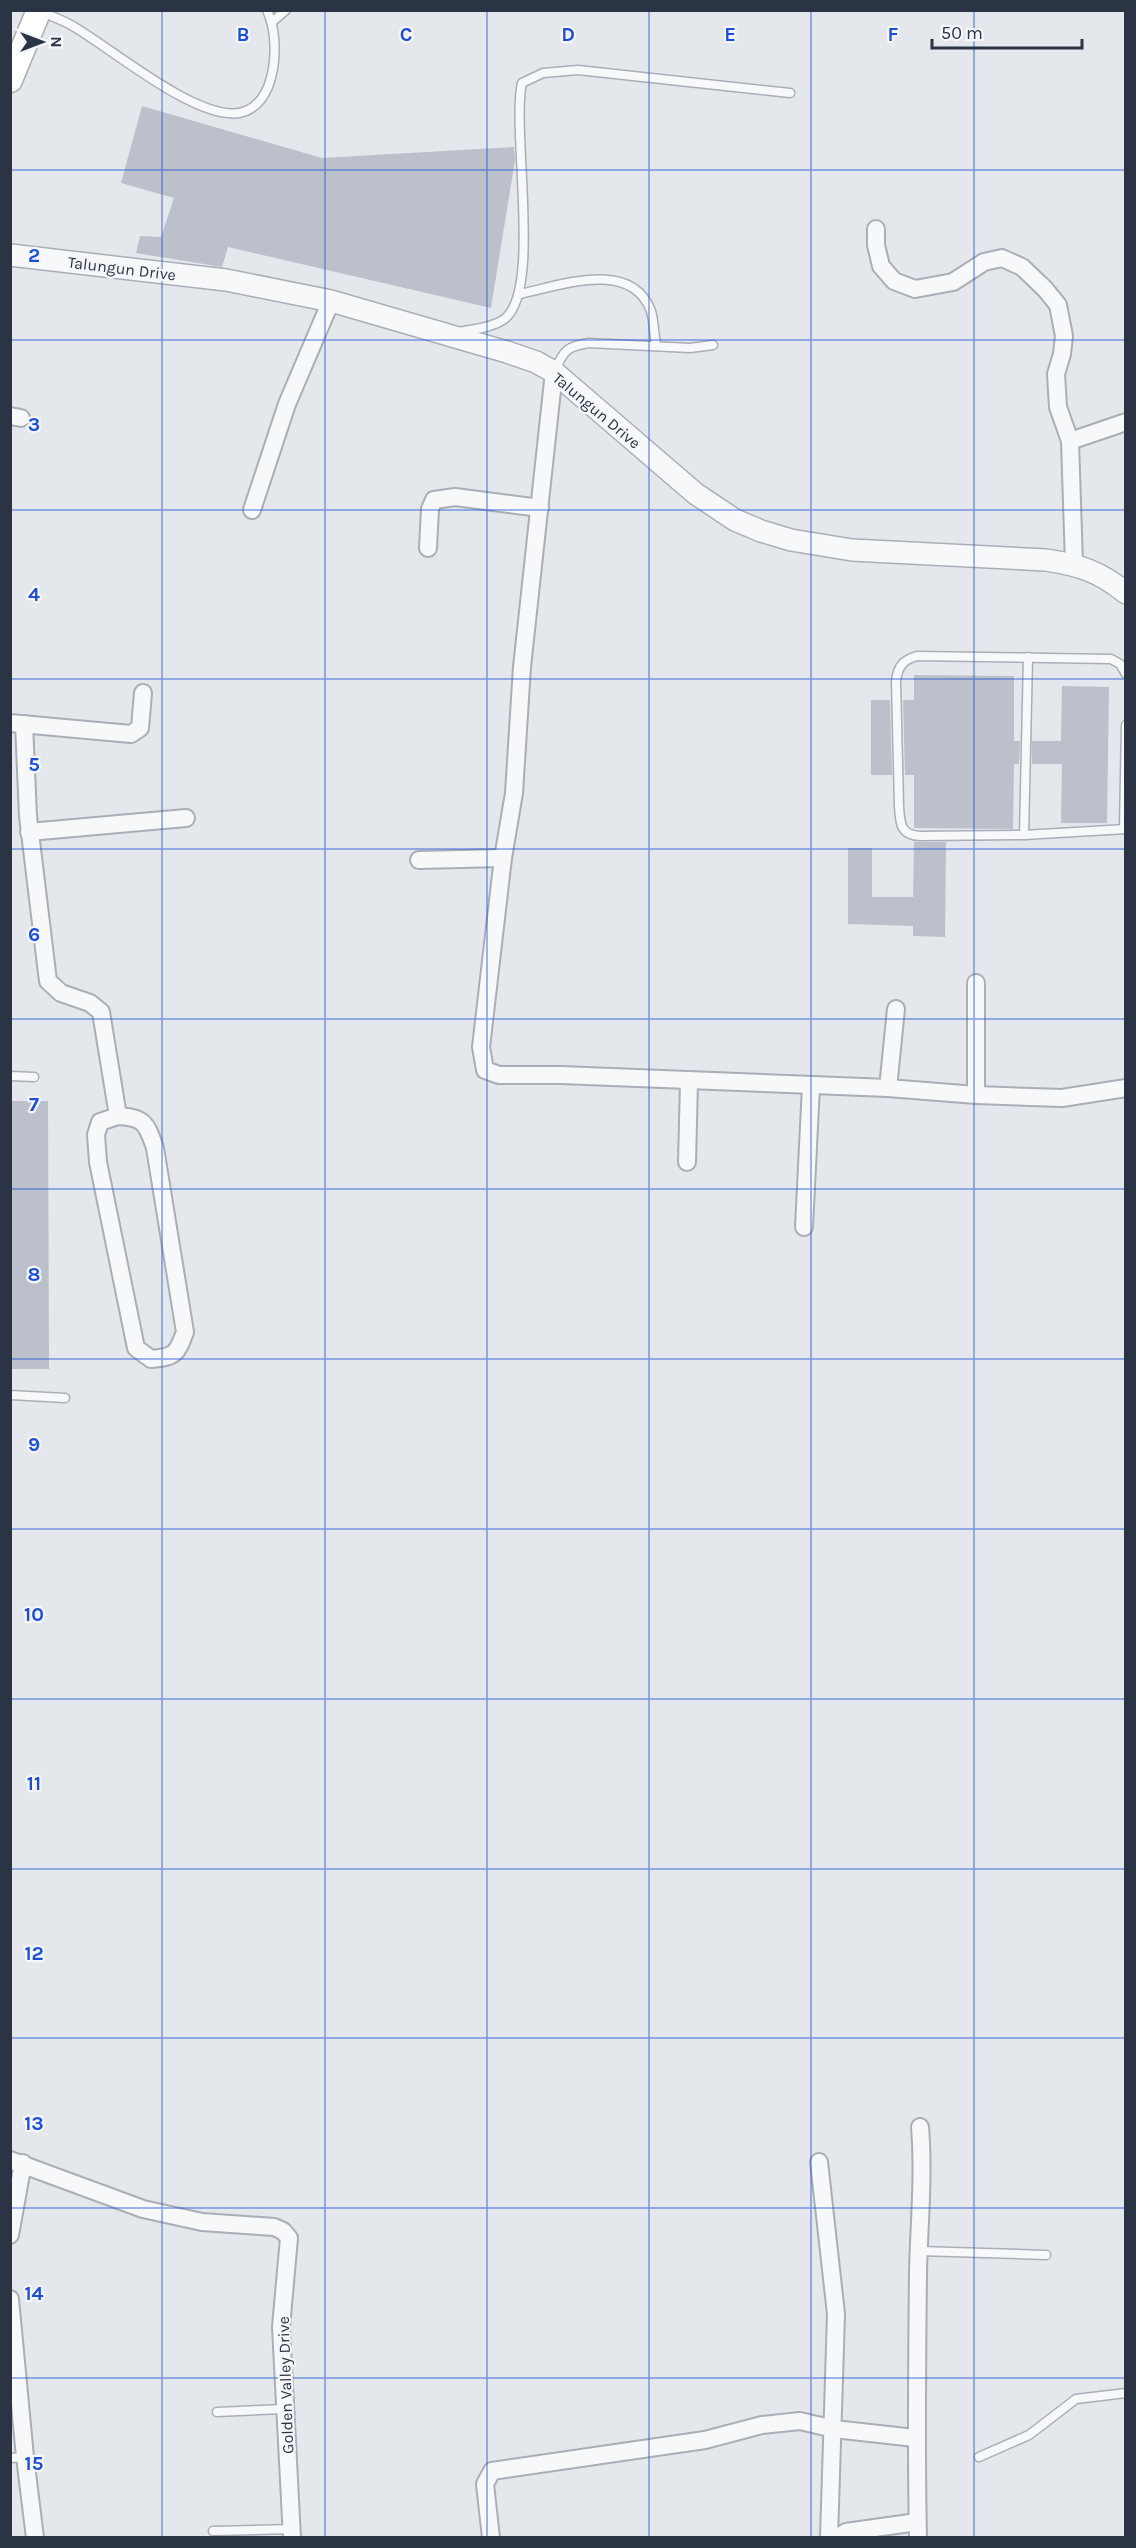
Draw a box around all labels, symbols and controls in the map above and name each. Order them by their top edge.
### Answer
north arrow [12,12,72,72]
scale bar [932,12,1082,50]
text: 50 m [941,22,983,44]
text: B [237,23,249,46]
text: C [400,23,412,46]
text: D [561,23,575,46]
text: E [724,23,736,46]
text: F [888,23,899,46]
text: N [47,36,66,48]
text: 2 [28,244,40,267]
street label: Talungun Drive [67,252,177,285]
street label: Talungun Drive [549,368,644,453]
text: 3 [28,413,40,436]
text: 4 [28,583,40,606]
text: 5 [28,753,40,776]
text: 6 [28,923,40,946]
text: 7 [29,1093,39,1116]
text: 8 [28,1263,40,1286]
text: 9 [28,1433,40,1456]
text: 10 [24,1603,44,1626]
text: 11 [27,1772,41,1795]
text: 12 [24,1942,44,1965]
text: 13 [24,2112,44,2135]
text: 14 [24,2282,44,2305]
street label: Golden Valley Drive [274,2316,297,2454]
text: 15 [25,2452,43,2475]

